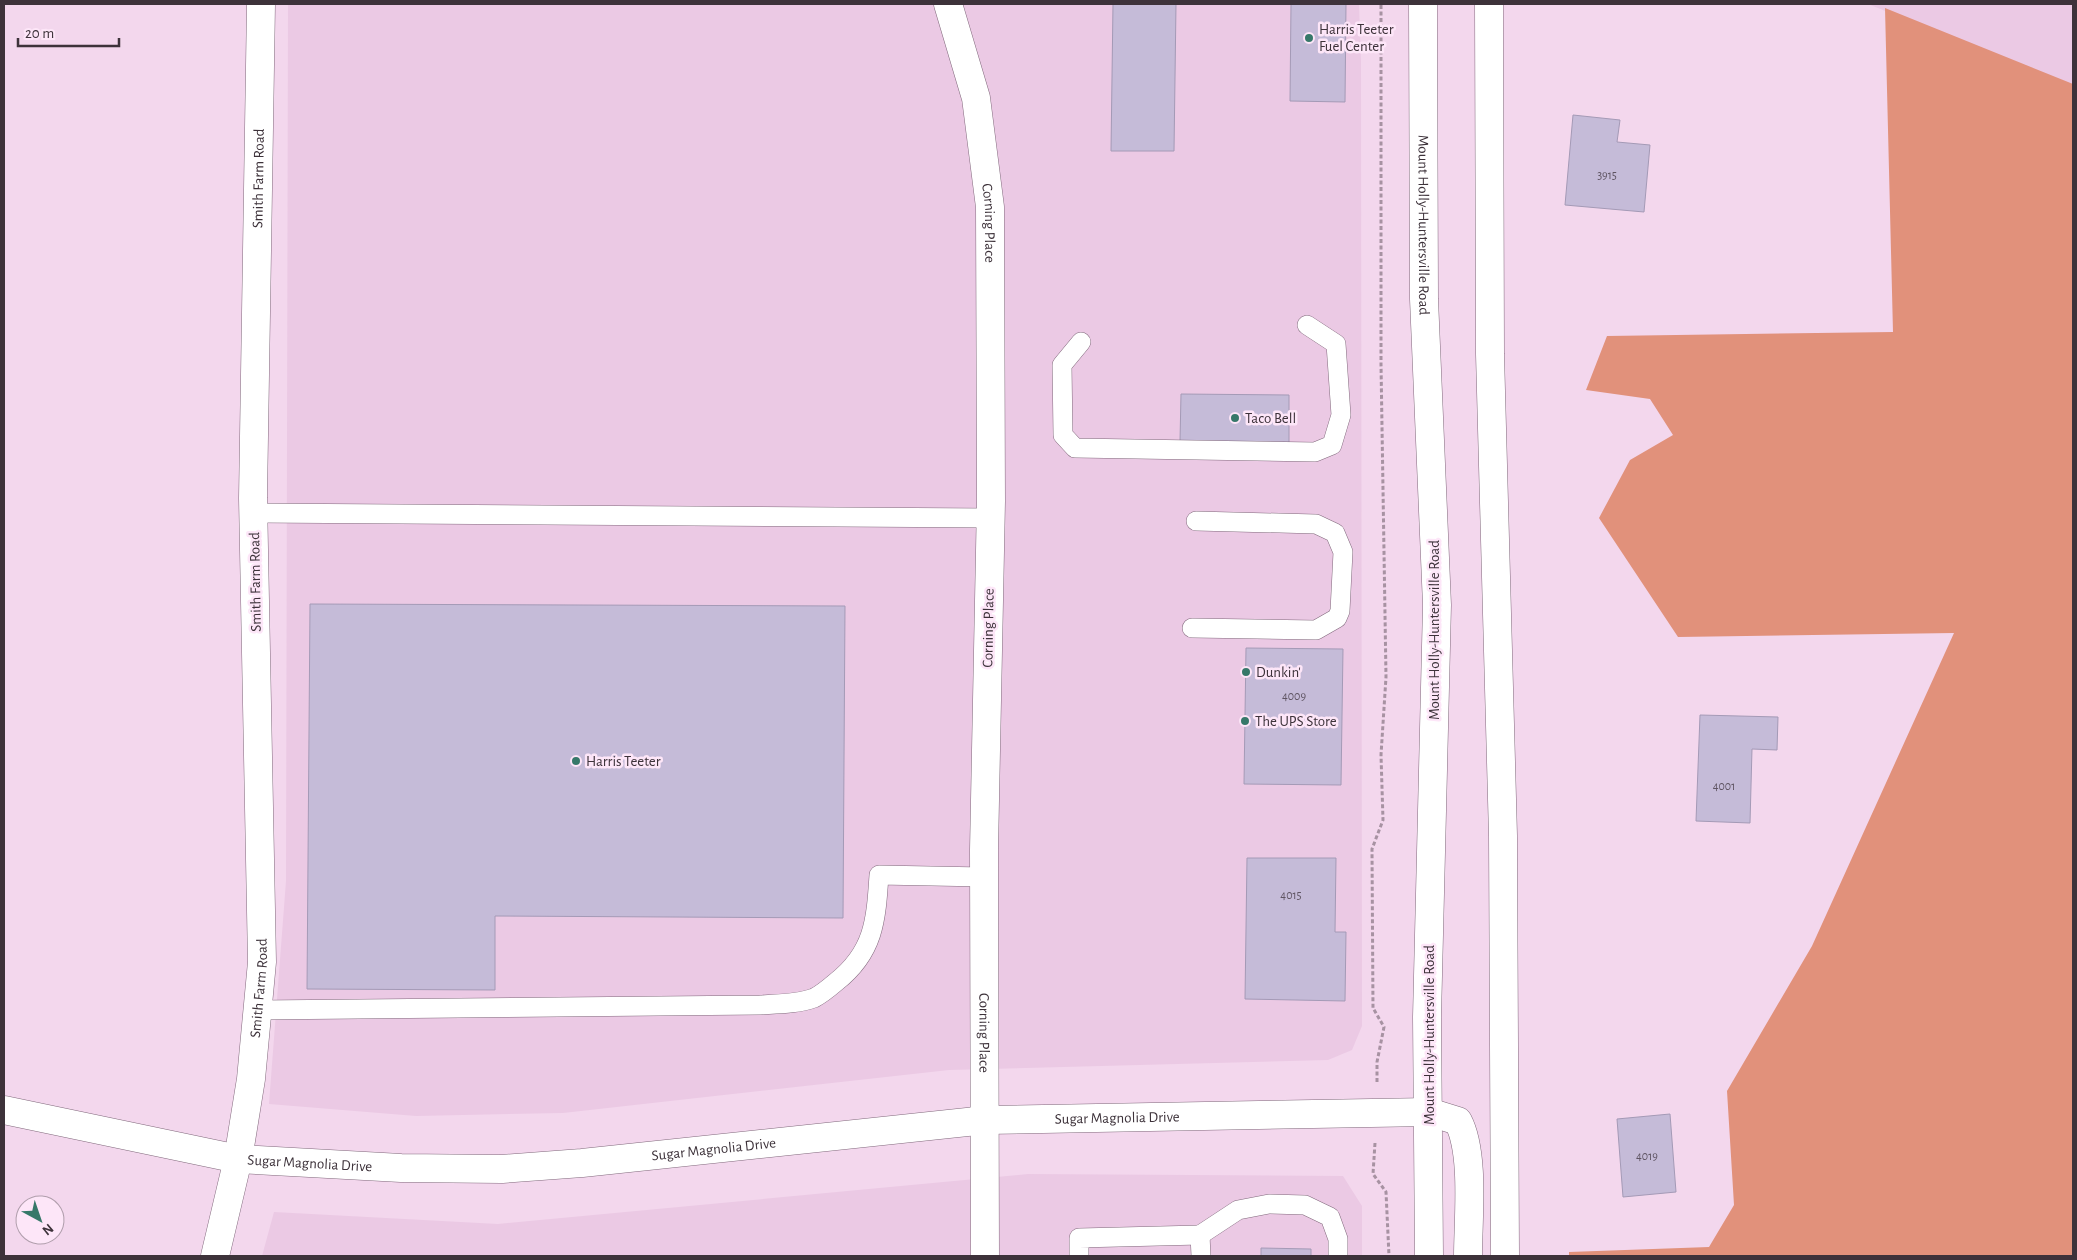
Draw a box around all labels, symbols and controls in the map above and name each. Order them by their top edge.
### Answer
scale bar [18,15,119,47]
place label: Harris Teeter Fuel Center [1319,22,1394,54]
text: 20 m [25,26,54,41]
marker: Harris Teeter Fuel Center [1303,32,1315,44]
street label: Smith Farm Road [250,128,267,228]
street label: Mount Holly-Huntersville Road [1415,135,1432,316]
house number: 3915 [1597,169,1617,181]
street label: Corning Place [979,182,997,263]
place label: Taco Bell [1245,411,1296,426]
marker: Taco Bell [1229,412,1241,424]
street label: Smith Farm Road [247,532,264,632]
street label: Mount Holly-Huntersville Road [1427,540,1442,720]
street label: Corning Place [980,588,997,668]
place label: Dunkin' [1256,665,1301,680]
marker: Dunkin' [1240,666,1252,678]
house number: 4009 [1282,690,1306,702]
place label: The UPS Store [1255,714,1337,729]
marker: The UPS Store [1239,715,1251,727]
place label: Harris Teeter [586,754,661,769]
marker: Harris Teeter [570,755,582,767]
house number: 4001 [1713,780,1735,792]
house number: 4015 [1280,889,1302,901]
street label: Smith Farm Road [248,938,270,1039]
street label: Mount Holly-Huntersville Road [1422,945,1437,1125]
street label: Corning Place [976,993,992,1073]
street label: Sugar Magnolia Drive [1054,1110,1180,1127]
street label: Sugar Magnolia Drive [651,1135,777,1164]
house number: 4019 [1636,1150,1658,1162]
street label: Sugar Magnolia Drive [247,1153,373,1174]
north arrow [15,1195,65,1245]
text: N [39,1221,56,1238]

